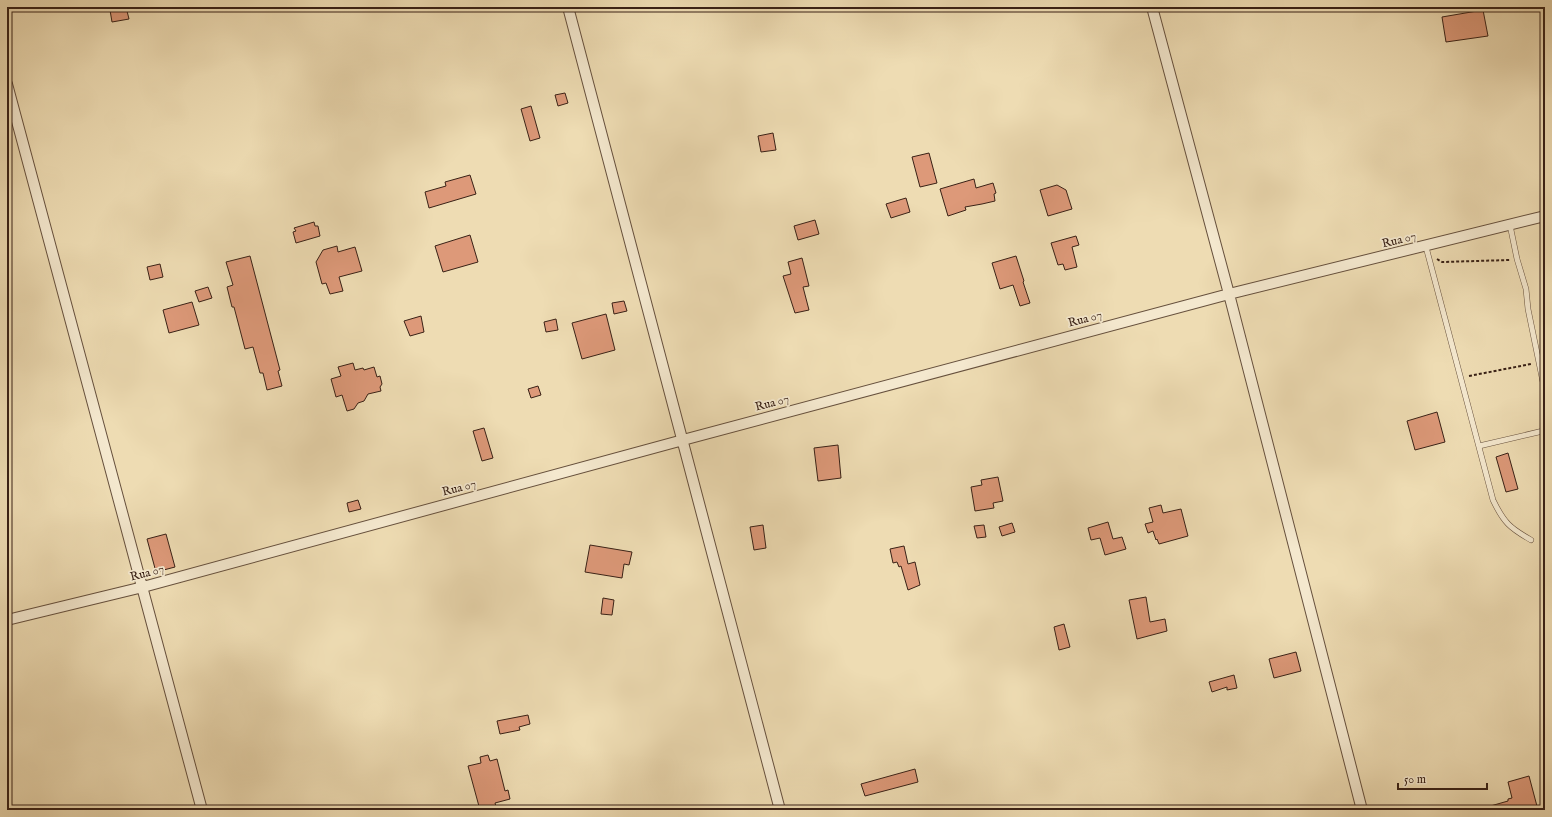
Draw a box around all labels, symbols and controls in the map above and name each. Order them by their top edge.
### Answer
street label: Rua 07 [1380,229,1418,251]
street label: Rua 07 [1066,307,1104,331]
street label: Rua 07 [753,391,791,415]
street label: Rua 07 [440,476,478,500]
street label: Rua 07 [128,561,166,585]
scale bar [1398,765,1487,791]
text: 50 m [1404,772,1426,787]

